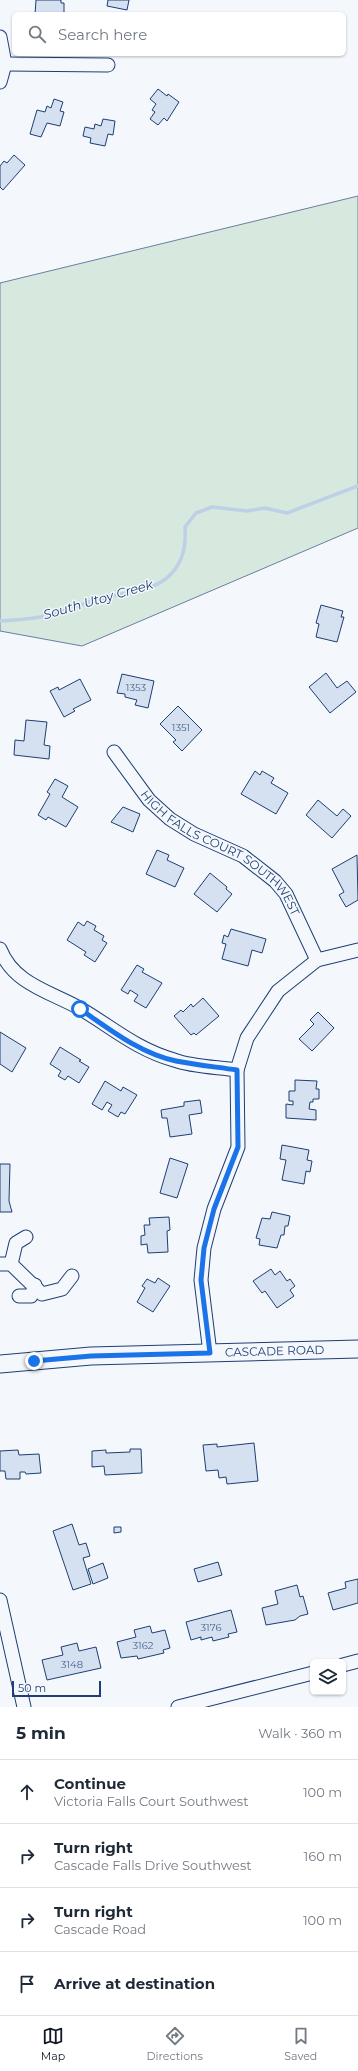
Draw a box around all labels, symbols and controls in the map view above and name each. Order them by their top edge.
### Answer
search box [12,12,346,56]
icon: search [26,23,48,45]
text: Search here [58,25,147,44]
water label: South Utoy Creek [41,575,156,622]
house number: 1353 [126,681,147,694]
house number: 1351 [172,721,190,734]
street label: HIGH FALLS COURT SOUTHWEST [138,787,303,918]
route start [71,1000,89,1018]
street label: CASCADE ROAD [225,1342,325,1359]
route end [25,1352,43,1370]
house number: 3176 [200,1621,222,1634]
house number: 3162 [132,1639,154,1652]
house number: 3148 [61,1658,83,1671]
map controls [310,1659,346,1695]
button: layers [310,1659,346,1695]
scale bar [12,1679,101,1698]
text: 50 m [18,1681,46,1695]
text: 5 min [16,1723,66,1743]
text: Walk · 360 m [258,1725,342,1741]
text: Continue [54,1774,126,1793]
icon: ahead [16,1781,38,1803]
text: 100 m [303,1784,342,1800]
text: Victoria Falls Court Southwest [54,1793,248,1809]
text: Turn right [54,1838,133,1857]
icon: right [16,1845,38,1867]
text: 160 m [304,1848,342,1864]
text: Cascade Falls Drive Southwest [54,1857,252,1873]
text: Turn right [54,1902,133,1921]
icon: right [16,1909,38,1931]
text: 100 m [303,1912,342,1928]
text: Cascade Road [54,1921,146,1937]
icon: arrive [16,1973,38,1995]
text: Arrive at destination [54,1974,215,1993]
tab: Map [41,2025,65,2063]
tab: Directions [147,2025,203,2063]
tab: Saved [284,2025,317,2063]

